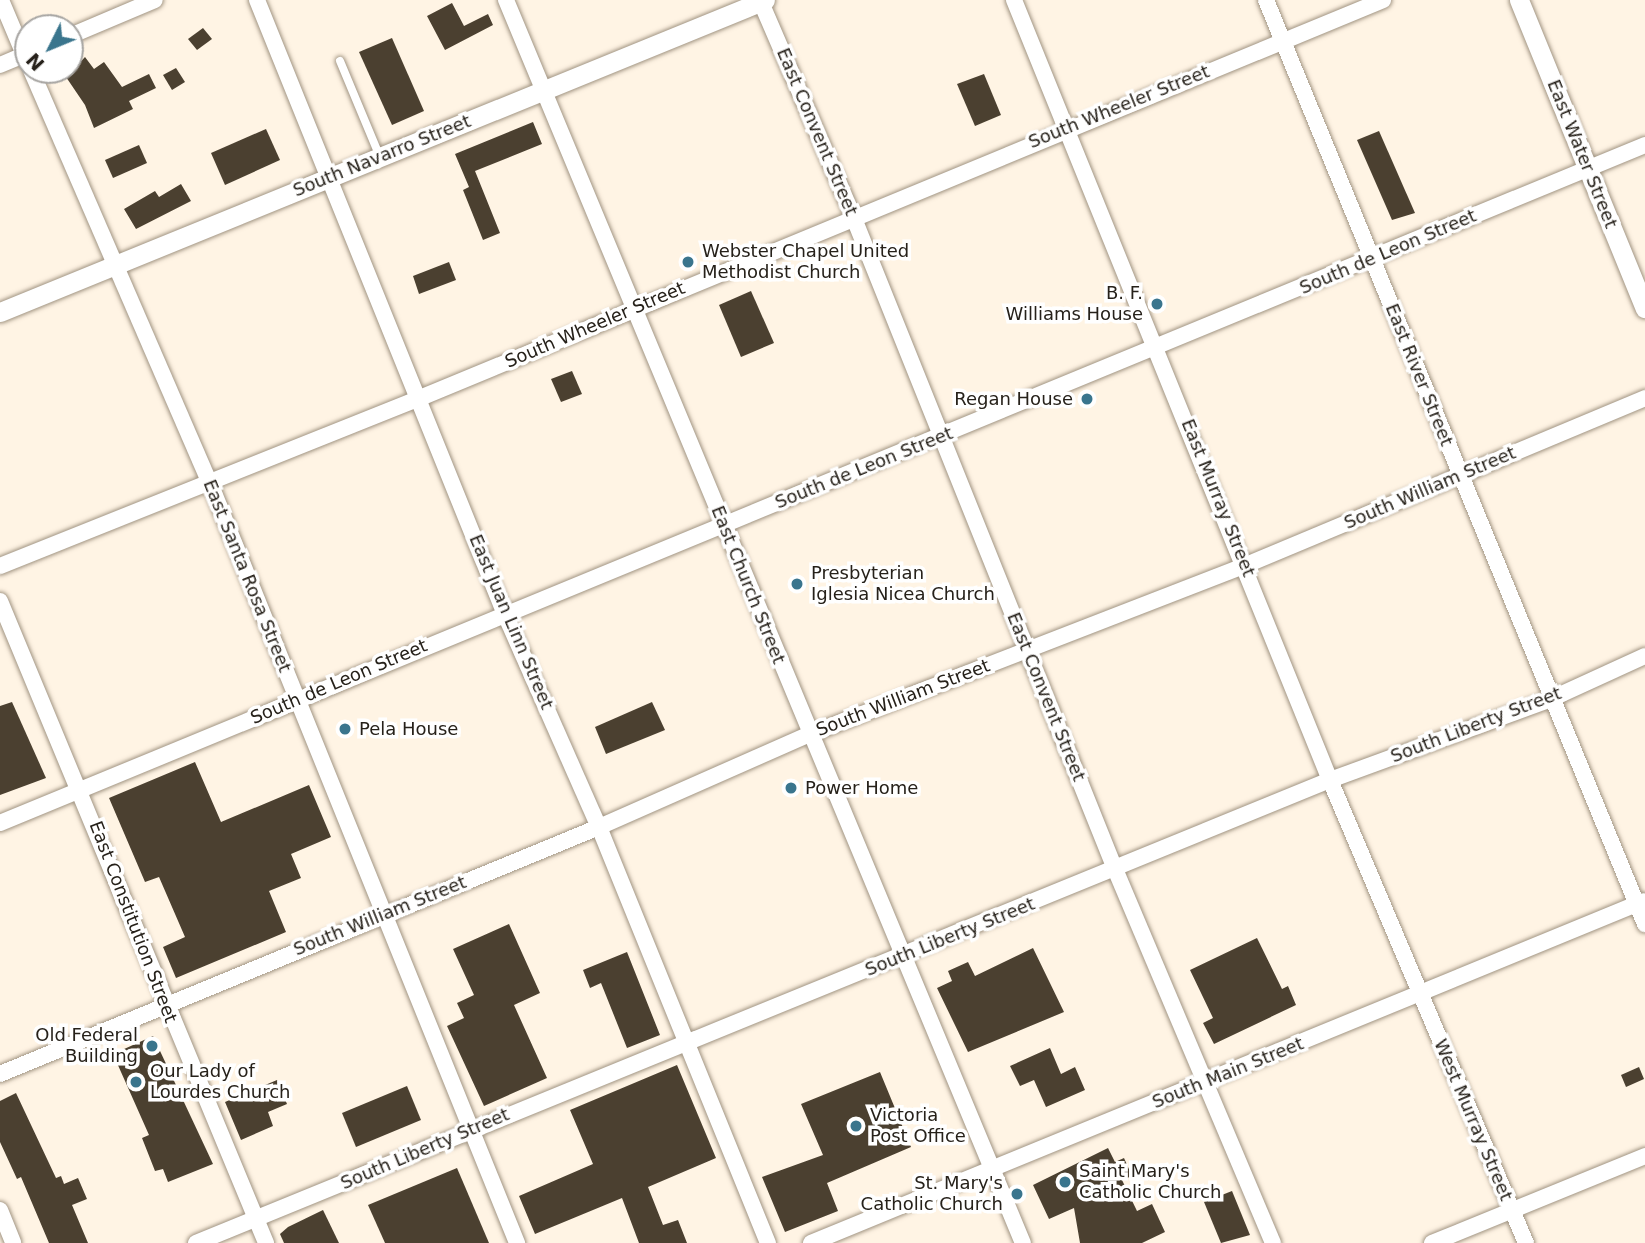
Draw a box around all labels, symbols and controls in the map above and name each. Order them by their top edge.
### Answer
north arrow [14,14,84,84]
street label: East Convent Street [772,45,862,219]
text: N [22,49,49,75]
street label: South Wheeler Street [1025,61,1213,153]
street label: East Water Street [1542,77,1622,231]
street label: South Navarro Street [290,110,474,202]
street label: South de Leon Street [1296,205,1480,299]
place label: Webster Chapel United Methodist Church [702,241,909,284]
marker: Webster Chapel United Methodist Church [680,254,696,270]
street label: South Wheeler Street [502,277,688,373]
place label: B. F. Williams House [1006,283,1143,326]
marker: B. F. Williams House [1149,296,1165,312]
street label: East River Street [1381,301,1457,449]
place label: Regan House [954,388,1073,410]
marker: Regan House [1079,391,1095,407]
street label: East Murray Street [1177,416,1259,580]
street label: South de Leon Street [772,422,956,514]
street label: South William Street [1341,442,1519,534]
street label: East Santa Rosa Street [198,477,296,675]
street label: East Church Street [706,503,790,667]
street label: East Juan Linn Street [464,531,558,713]
place label: Presbyterian Iglesia Nicea Church [811,563,995,606]
marker: Presbyterian Iglesia Nicea Church [789,576,805,592]
street label: East Convent Street [1002,609,1090,785]
street label: South de Leon Street [247,635,431,729]
street label: South William Street [813,655,993,741]
street label: South Liberty Street [1388,682,1564,768]
place label: Pela House [359,718,458,740]
marker: Pela House [337,721,353,737]
place label: Power Home [805,777,918,799]
marker: Power Home [783,780,799,796]
street label: East Constitution Street [85,818,181,1026]
street label: South William Street [290,871,470,961]
street label: South Liberty Street [862,893,1038,981]
place label: Old Federal Building [35,1025,138,1068]
street label: South Main Street [1149,1033,1307,1113]
street label: West Murray Street [1429,1036,1517,1204]
marker: Old Federal Building [144,1038,160,1054]
place label: Our Lady of Lourdes Church [150,1061,291,1104]
marker: Our Lady of Lourdes Church [128,1074,144,1090]
street label: South Liberty Street [337,1104,513,1194]
place label: Victoria Post Office [870,1105,966,1148]
marker: Victoria Post Office [848,1118,864,1134]
place label: Saint Mary's Catholic Church [1079,1161,1221,1204]
place label: St. Mary's Catholic Church [861,1173,1003,1216]
marker: Saint Mary's Catholic Church [1057,1174,1073,1190]
marker: St. Mary's Catholic Church [1009,1186,1025,1202]

